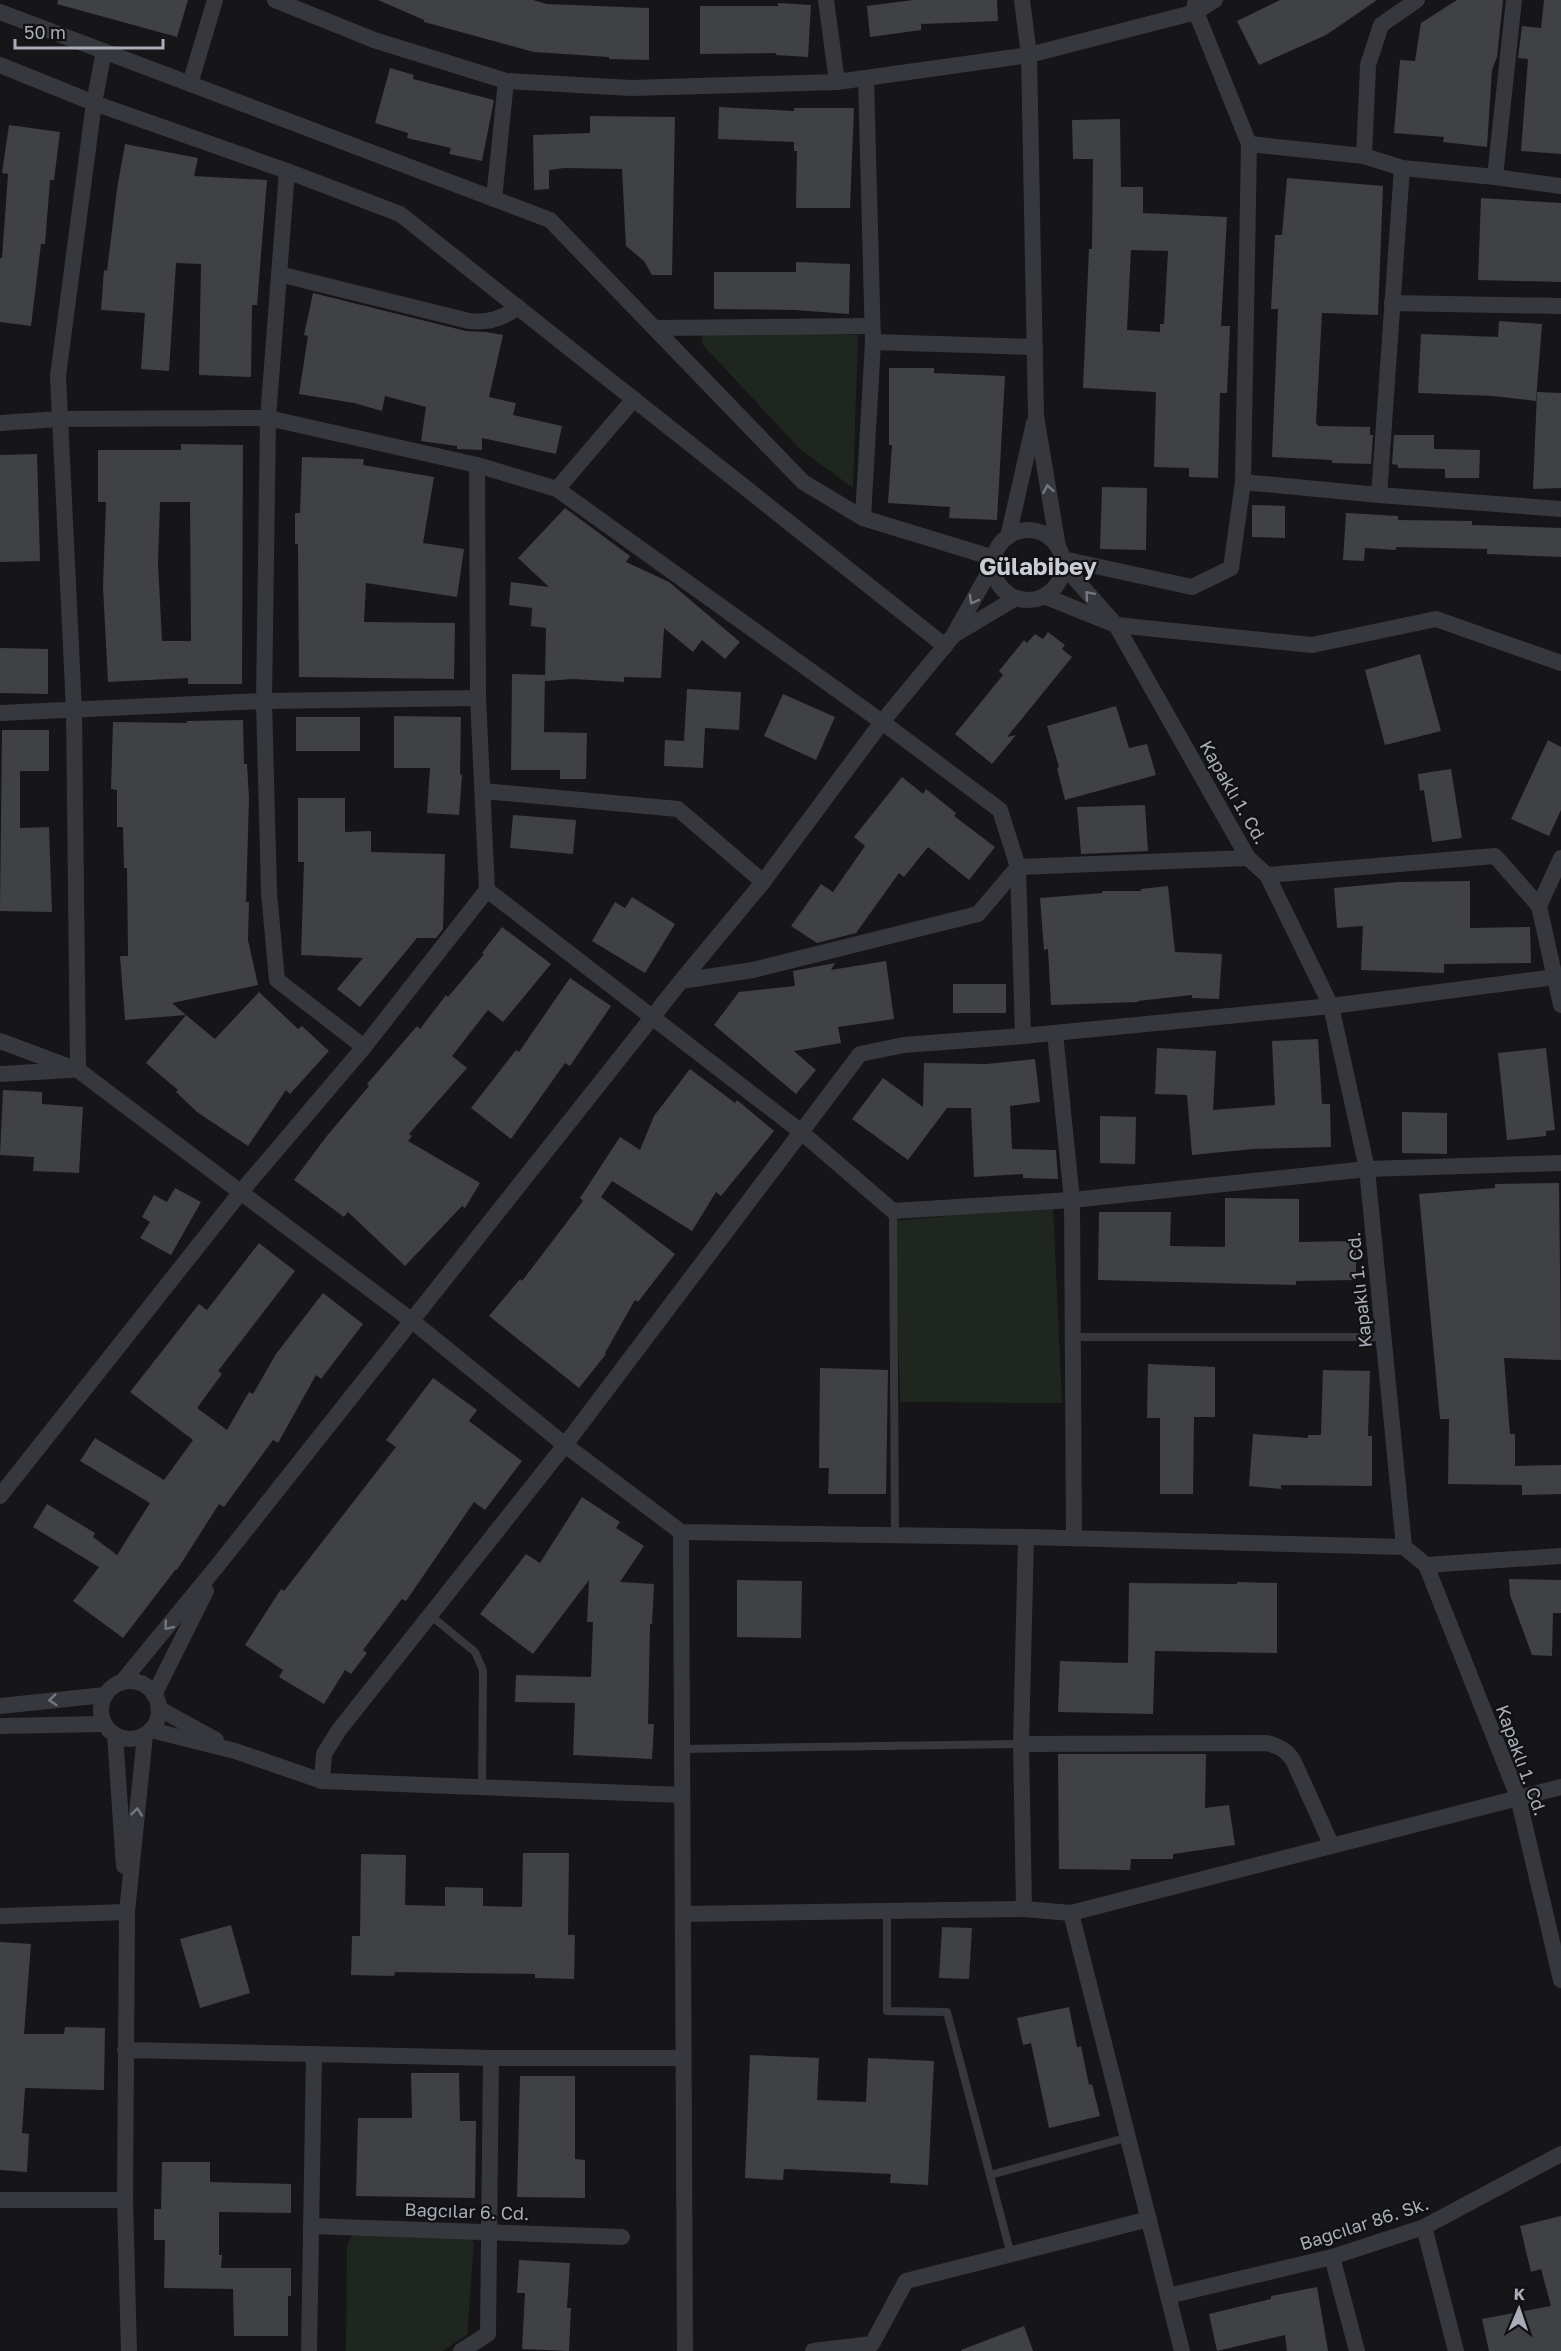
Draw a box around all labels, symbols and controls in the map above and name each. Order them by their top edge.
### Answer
scale bar [15,12,164,50]
text: 50 m [24,21,66,43]
one-way arrow [1043,485,1055,494]
district label: Gülabibey [979,551,1098,580]
one-way arrow [1085,591,1096,602]
one-way arrow [969,594,980,604]
street label: Kapaklı 1. Cd. [1195,736,1273,848]
street label: Kapaklı 1. Cd. [1342,1231,1376,1349]
one-way arrow [164,1620,175,1631]
one-way arrow [48,1694,57,1706]
street label: Kapaklı 1. Cd. [1492,1702,1552,1818]
one-way arrow [130,1807,143,1816]
street label: Bağcılar 86. Sk. [1297,2192,1431,2254]
street label: Bağcılar 6. Cd. [404,2198,530,2224]
north arrow [1489,2279,1549,2339]
text: K [1513,2284,1526,2304]

